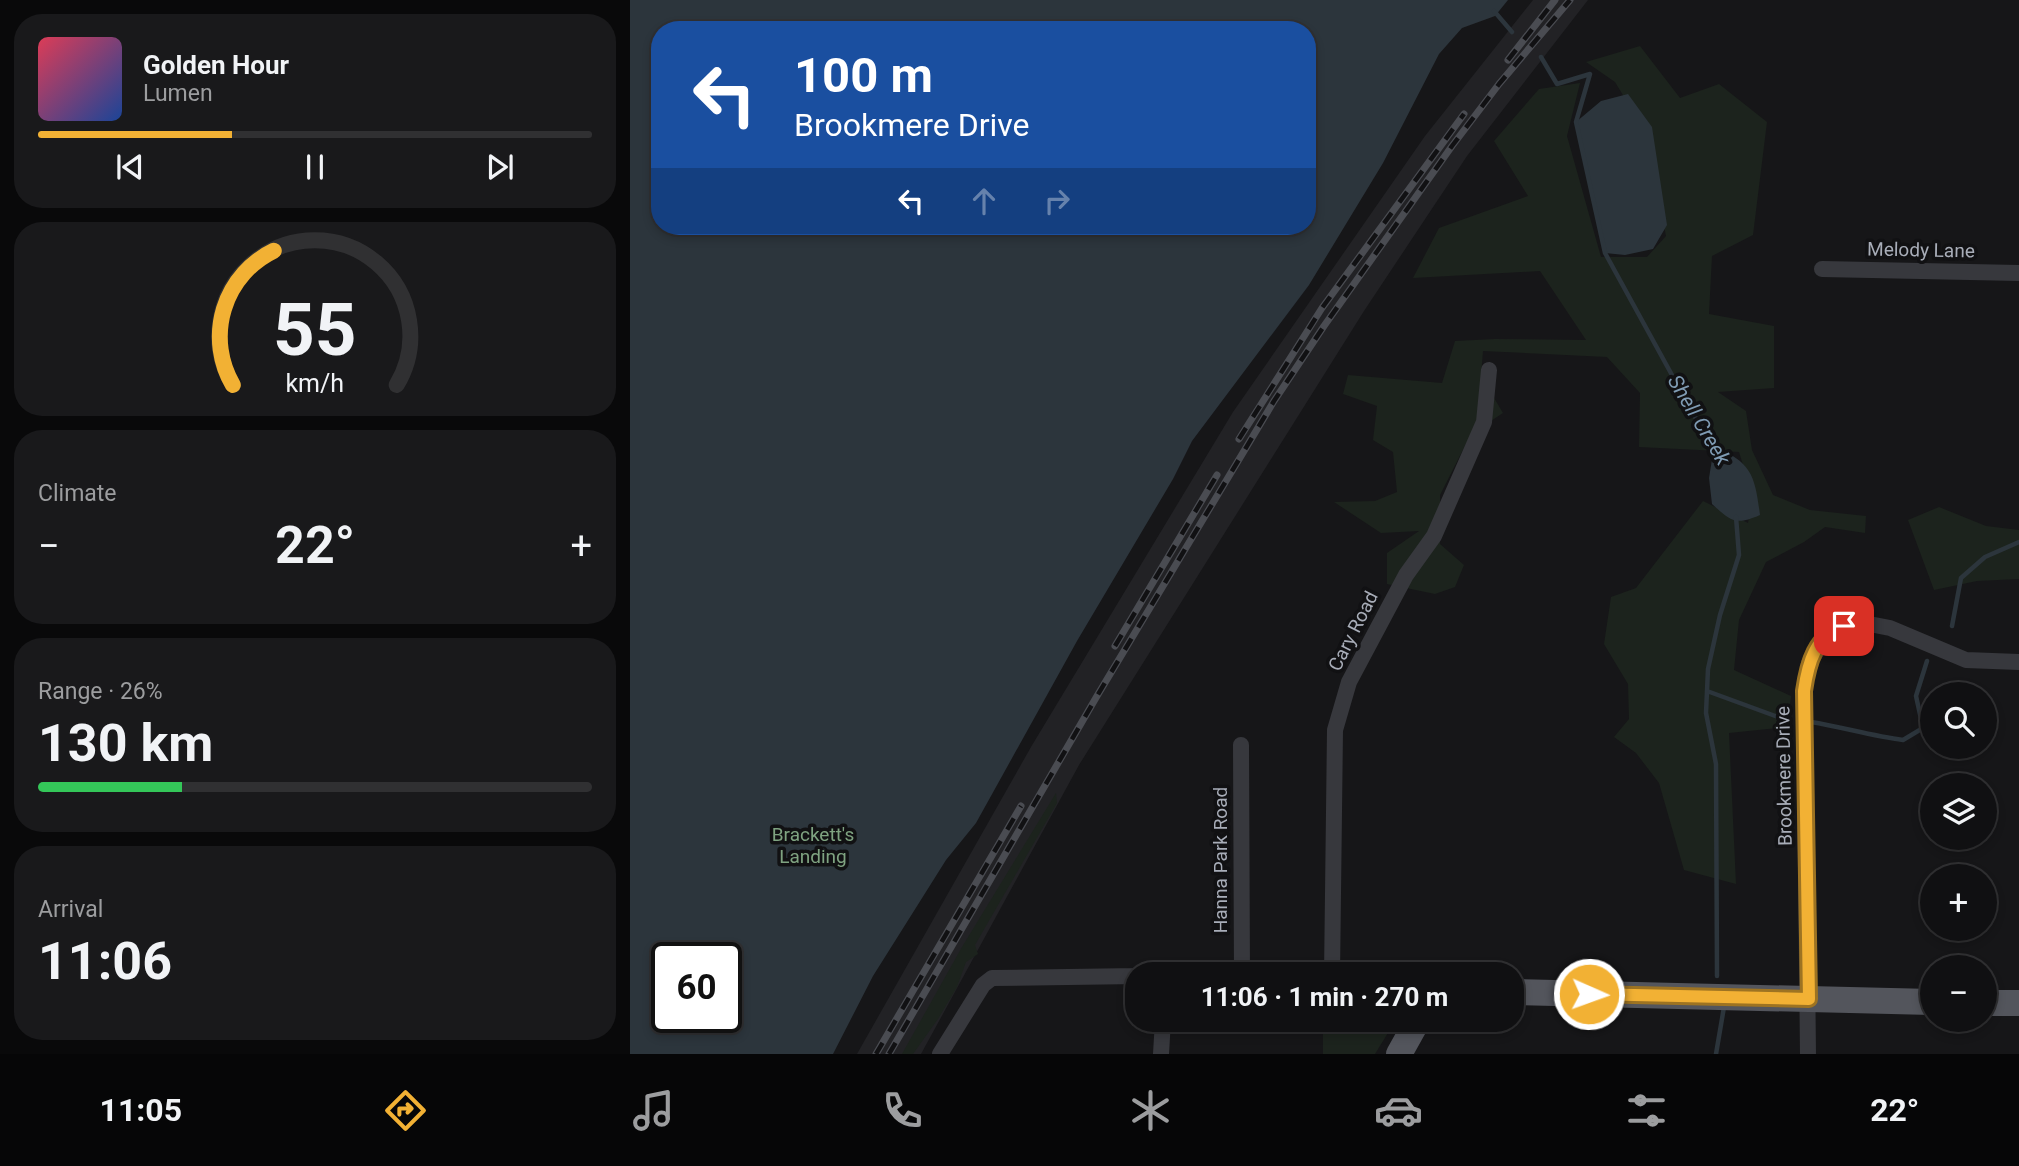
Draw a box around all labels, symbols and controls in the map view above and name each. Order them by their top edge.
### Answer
text: 100 m [794,47,933,104]
icon: left [679,49,770,140]
text: Golden Hour [143,50,289,80]
text: Lumen [143,80,213,107]
text: Brookmere Drive [794,106,1030,144]
icon: previous [111,148,149,186]
icon: pause [296,148,334,186]
icon: next [481,148,519,186]
icon: left [892,182,930,220]
icon: ahead [965,182,1003,220]
icon: right [1038,182,1076,220]
street label: Melody Lane [1867,238,1975,262]
text: 55 [273,287,357,373]
text: km/h [286,369,344,398]
water label: Shell Creek [1663,371,1736,470]
text: Climate [38,480,117,507]
text: 22° [275,515,355,576]
text: − [38,524,60,568]
text: + [570,524,592,568]
street label: Cary Road [1323,587,1383,675]
pin [1814,596,1874,656]
icon: arrive [1825,607,1863,645]
text: Range · 26% [38,678,163,705]
map controls [1920,682,1997,1032]
button: search [1920,682,1997,759]
street label: Brookmere Drive [1771,706,1797,846]
text: 130 km [38,713,213,774]
button: layers [1920,773,1997,850]
street label: Hanna Park Road [1209,787,1232,933]
park label: Brackett's Landing [772,823,854,868]
button: + [1920,864,1997,941]
text: Arrival [38,896,103,923]
text: 11:06 [38,931,172,992]
speed limit sign: 60 [651,942,742,1033]
button: − [1920,955,1997,1032]
position arrow [1552,957,1626,1031]
text: 11:06 · 1 min · 270 m [1201,982,1448,1012]
icon: directions [381,1086,430,1135]
icon: music [629,1086,678,1135]
icon: phone [878,1086,927,1135]
icon: climate [1126,1086,1175,1135]
icon: car [1374,1086,1423,1135]
icon: filters [1622,1086,1671,1135]
text: 11:05 [100,1091,182,1129]
text: 22° [1870,1091,1919,1129]

